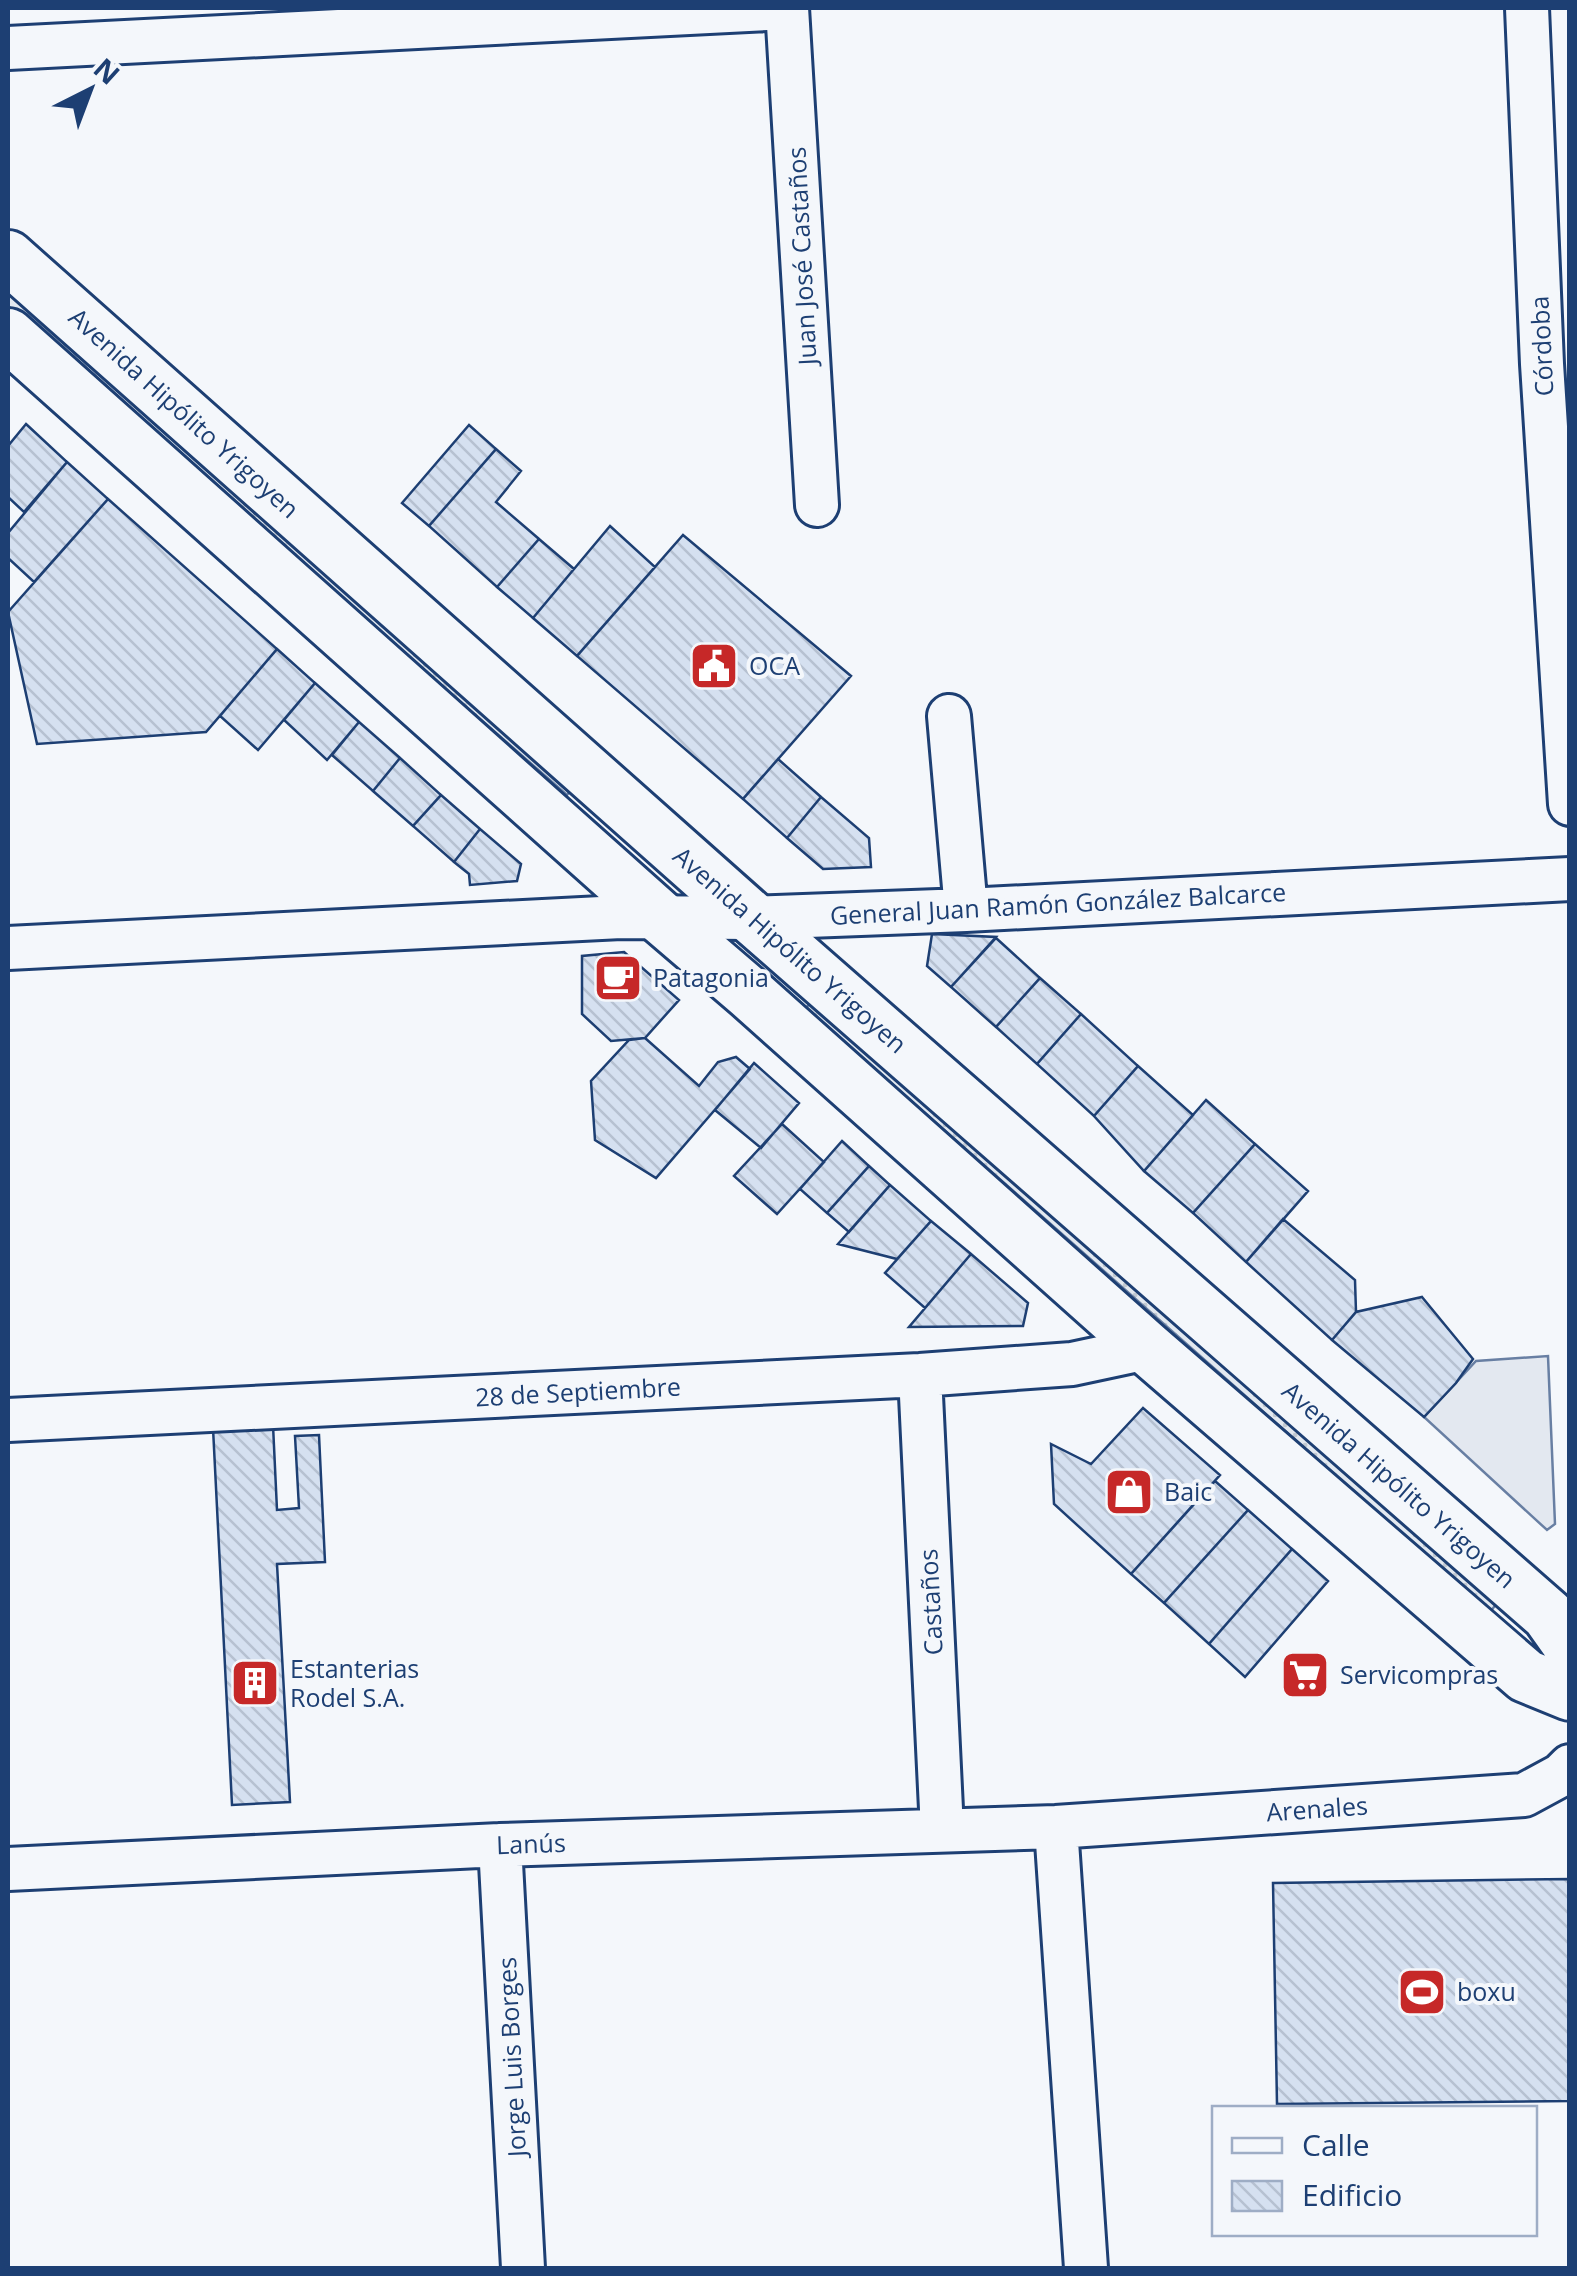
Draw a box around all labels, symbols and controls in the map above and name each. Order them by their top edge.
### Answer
north arrow [40,40,140,140]
text: N [86,49,129,92]
street label: Juan José Castaños [778,146,824,368]
street label: Córdoba [1521,295,1561,397]
street label: Avenida Hipólito Yrigoyen [62,300,307,525]
public building icon: OCA [688,640,740,692]
place label: OCA [749,648,800,682]
street label: Avenida Hipólito Yrigoyen [667,838,915,1060]
street label: General Juan Ramón González Balcarce [829,874,1287,932]
cafe icon: Patagonia [592,952,644,1004]
place label: Patagonia [653,960,769,994]
street label: 28 de Septiembre [474,1369,682,1413]
street label: Avenida Hipólito Yrigoyen [1276,1373,1524,1595]
shop icon: Baic [1103,1466,1155,1518]
place label: Baic [1164,1474,1212,1508]
street label: Castaños [910,1548,950,1656]
supermarket icon: Servicompras [1279,1649,1331,1701]
place label: Estanterias Rodel S.A. [290,1651,419,1714]
building icon: Estanterias Rodel S.A. [229,1657,281,1709]
place label: Servicompras [1340,1657,1498,1691]
street label: Arenales [1265,1788,1369,1829]
street label: Lanús [496,1825,566,1861]
street label: Jorge Luis Borges [489,1956,533,2160]
sports icon: boxu [1396,1966,1448,2018]
place label: boxu [1457,1974,1516,2008]
legend [1212,2106,1537,2236]
text: Calle [1302,2124,1370,2165]
text: Edificio [1302,2174,1402,2215]

